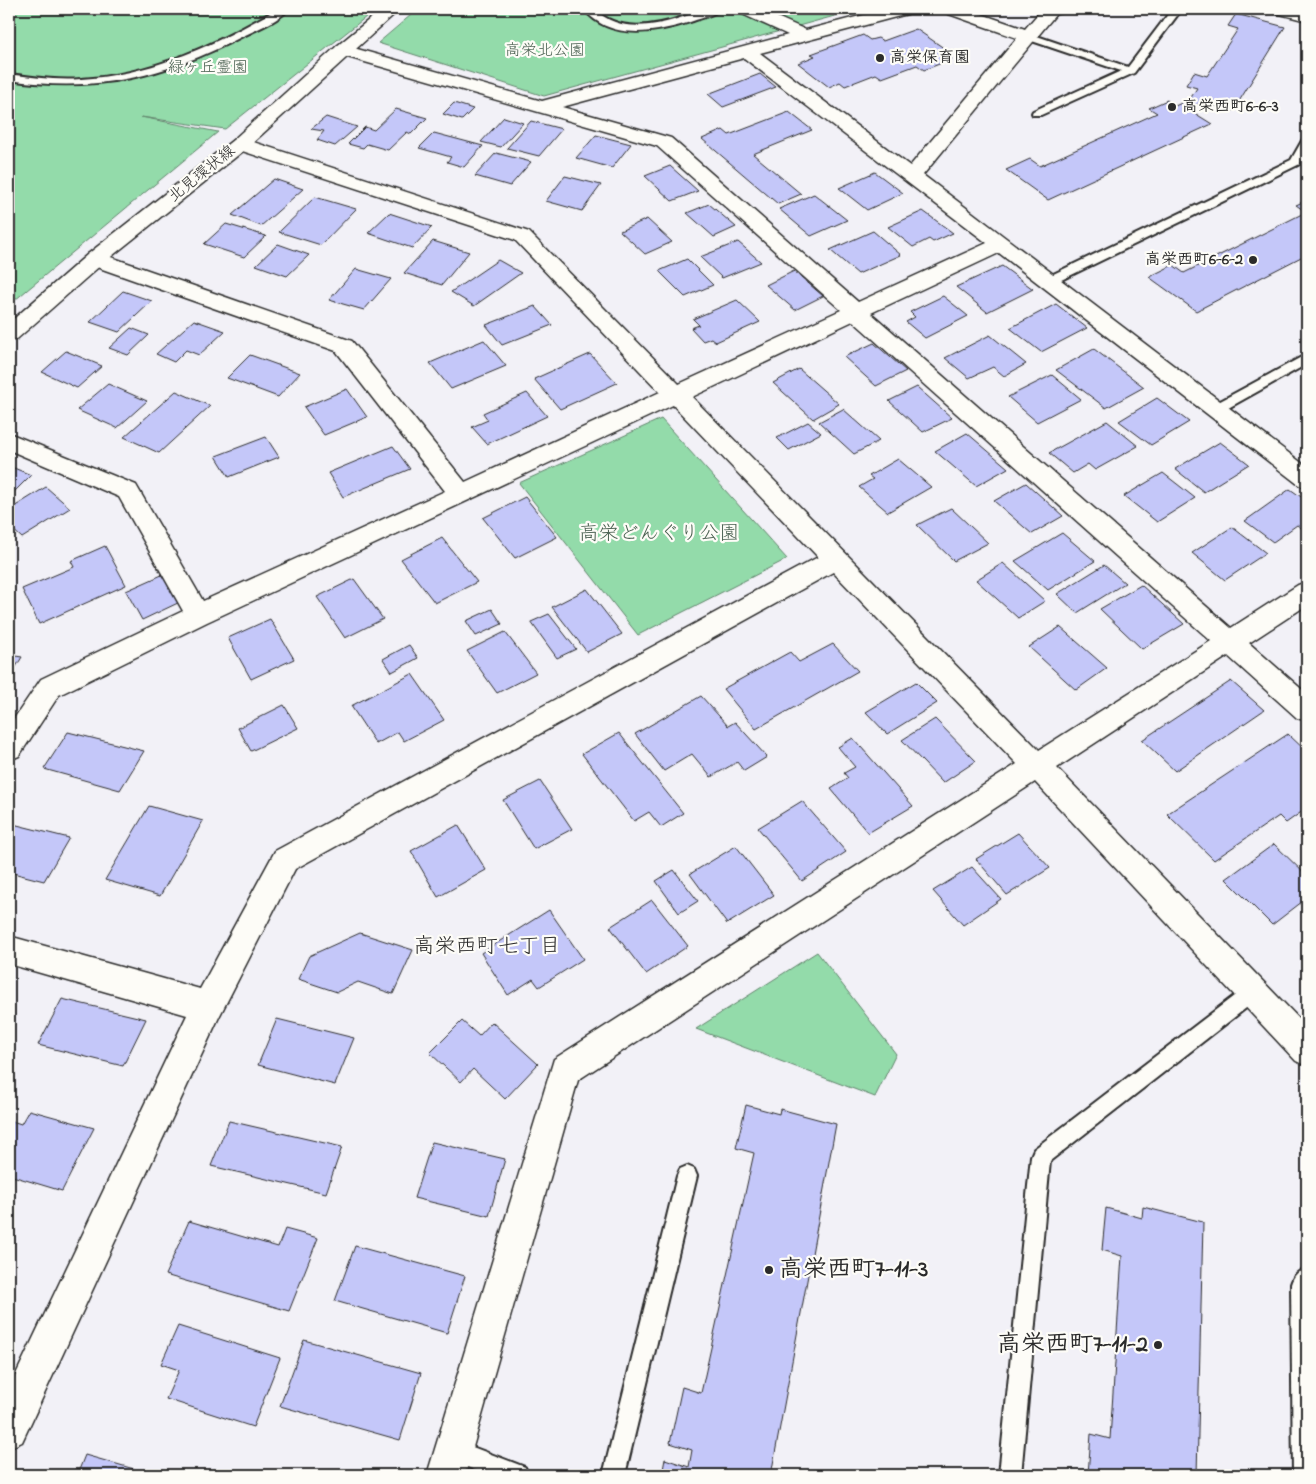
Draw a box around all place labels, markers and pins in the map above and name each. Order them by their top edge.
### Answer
place label: 高栄保育園 [890,46,970,70]
marker: 高栄保育園 [874,52,886,64]
place label: 高栄西町6-6-3 [1182,95,1279,119]
marker: 高栄西町6-6-3 [1166,101,1178,113]
place label: 高栄西町6-6-2 [1145,248,1243,272]
marker: 高栄西町6-6-2 [1247,254,1259,266]
place label: 高栄西町7-11-3 [779,1253,928,1288]
marker: 高栄西町7-11-3 [763,1264,775,1276]
place label: 高栄西町7-11-2 [997,1328,1148,1363]
marker: 高栄西町7-11-2 [1152,1339,1164,1351]

